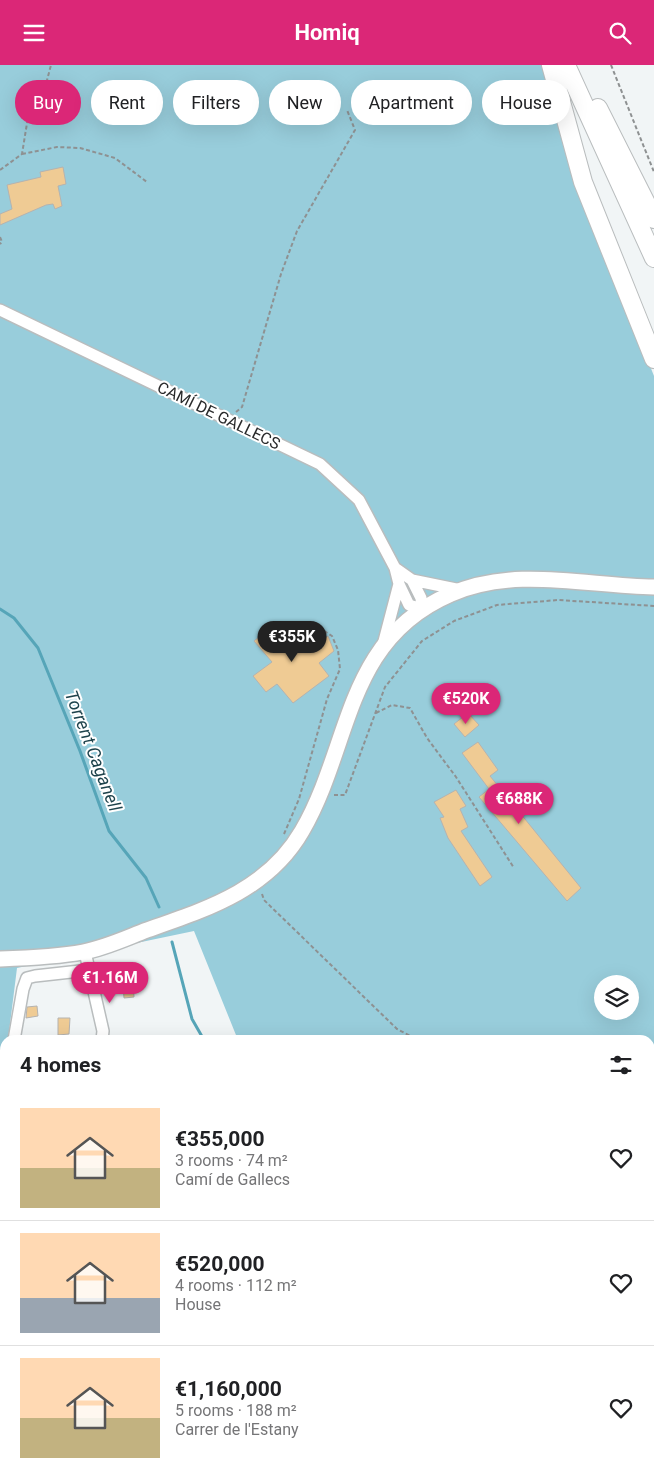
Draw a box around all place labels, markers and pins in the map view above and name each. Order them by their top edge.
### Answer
pin: €355K [257,621,327,663]
pin: €520K [431,683,501,725]
pin: €688K [484,783,554,825]
pin: €1.16M [69,961,151,1004]

